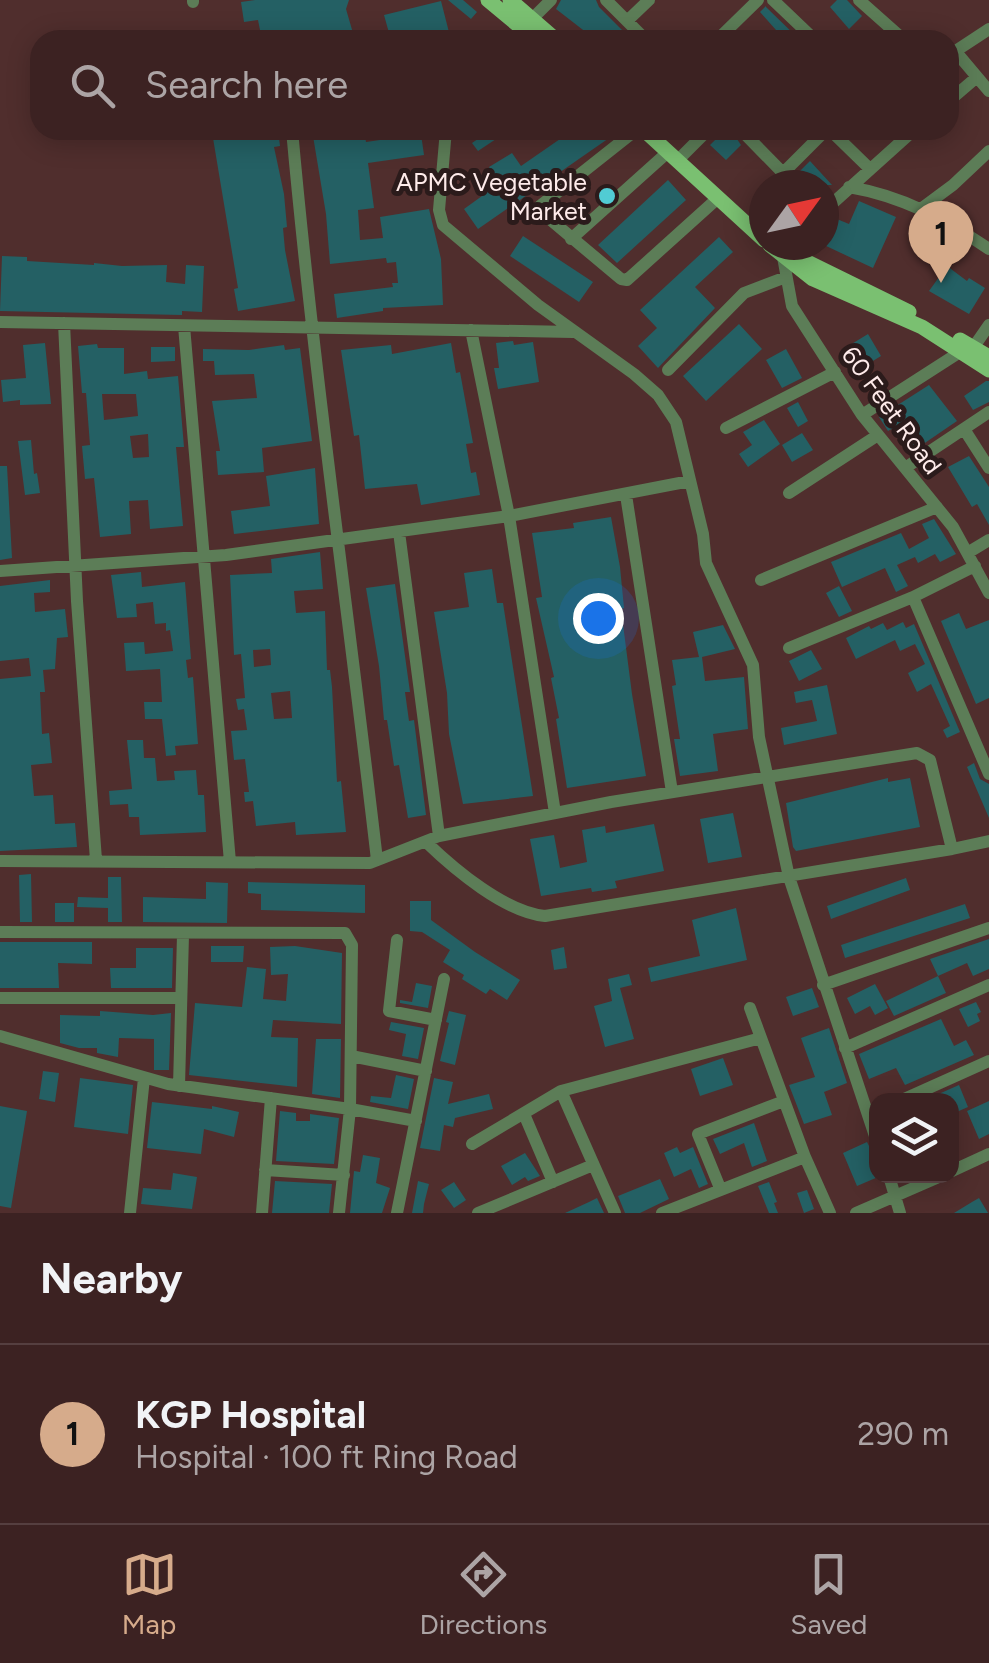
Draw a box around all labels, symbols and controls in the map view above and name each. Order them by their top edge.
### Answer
search box [30,30,959,140]
icon: search [65,58,120,113]
text: Search here [145,62,348,108]
place label: APMC Vegetable Market [396,167,587,226]
north arrow [749,170,839,260]
marker: APMC Vegetable Market [596,185,618,207]
pin: 1 [908,200,974,283]
street label: 60 Feet Road [836,340,948,480]
your location [573,593,624,644]
map controls [869,1093,959,1183]
button: layers [869,1093,959,1183]
text: Nearby [40,1253,182,1304]
text: KGP Hospital [135,1392,366,1438]
text: 1 [66,1415,79,1453]
text: 290 m [857,1415,949,1453]
text: Hospital · 100 ft Ring Road [135,1438,518,1476]
tab: Map [122,1547,177,1641]
tab: Directions [420,1547,547,1641]
tab: Saved [790,1547,867,1641]

